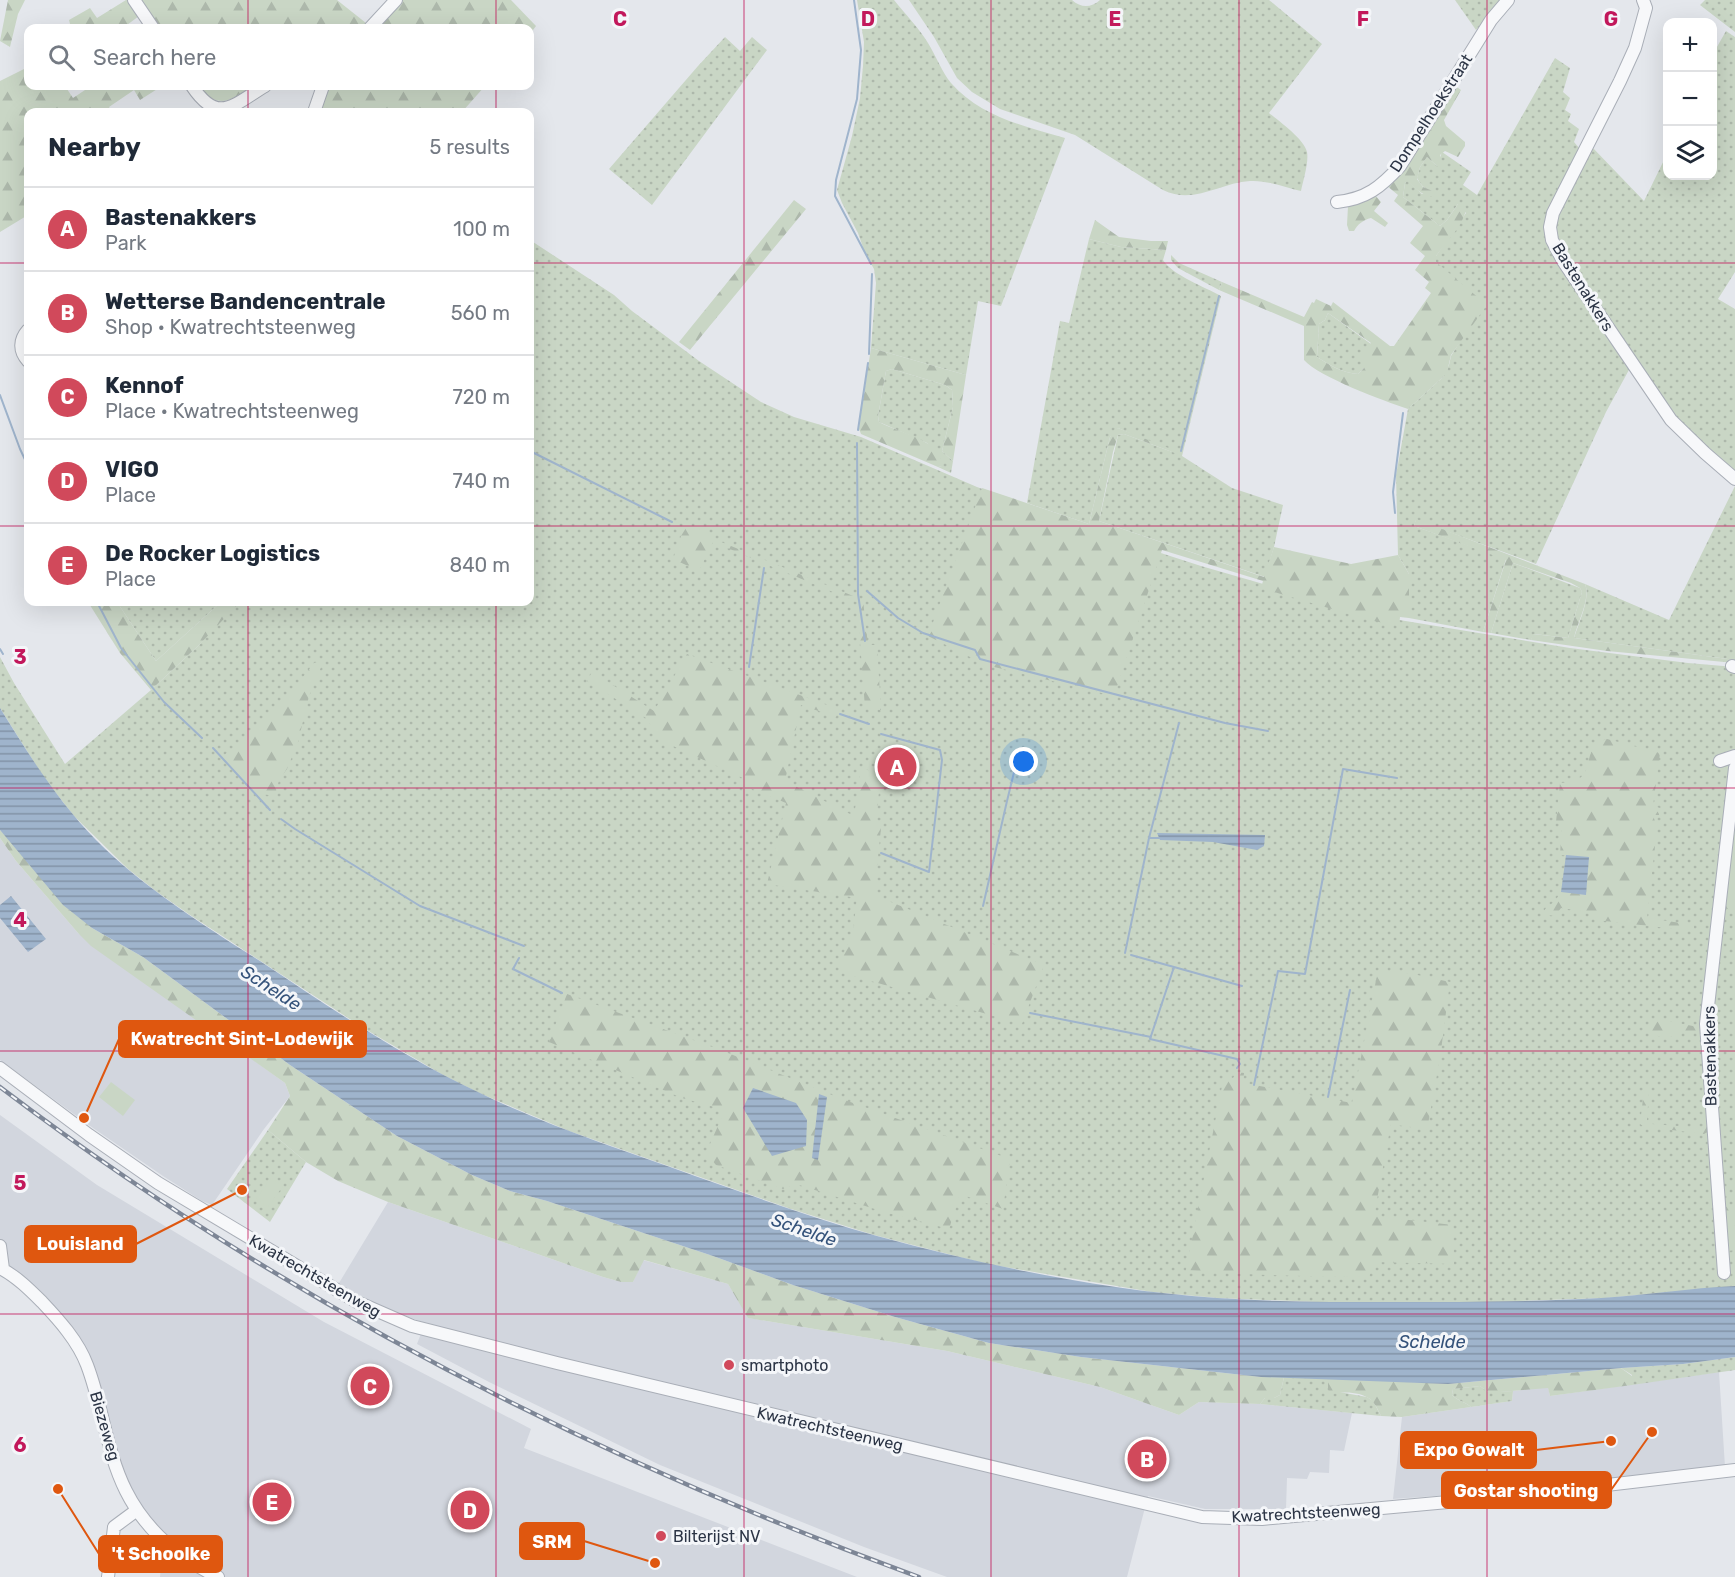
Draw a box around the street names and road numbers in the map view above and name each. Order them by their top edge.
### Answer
street label: Dompelhoekstraat [1386,50,1476,176]
street label: Bastenakkers [1548,239,1618,335]
street label: Bastenakkers [1700,1005,1720,1107]
street label: Kwatrechtsteenweg [246,1230,384,1322]
street label: Biezeweg [86,1389,124,1463]
street label: Kwatrechtsteenweg [755,1403,905,1455]
street label: Kwatrechtsteenweg [1231,1500,1381,1526]

